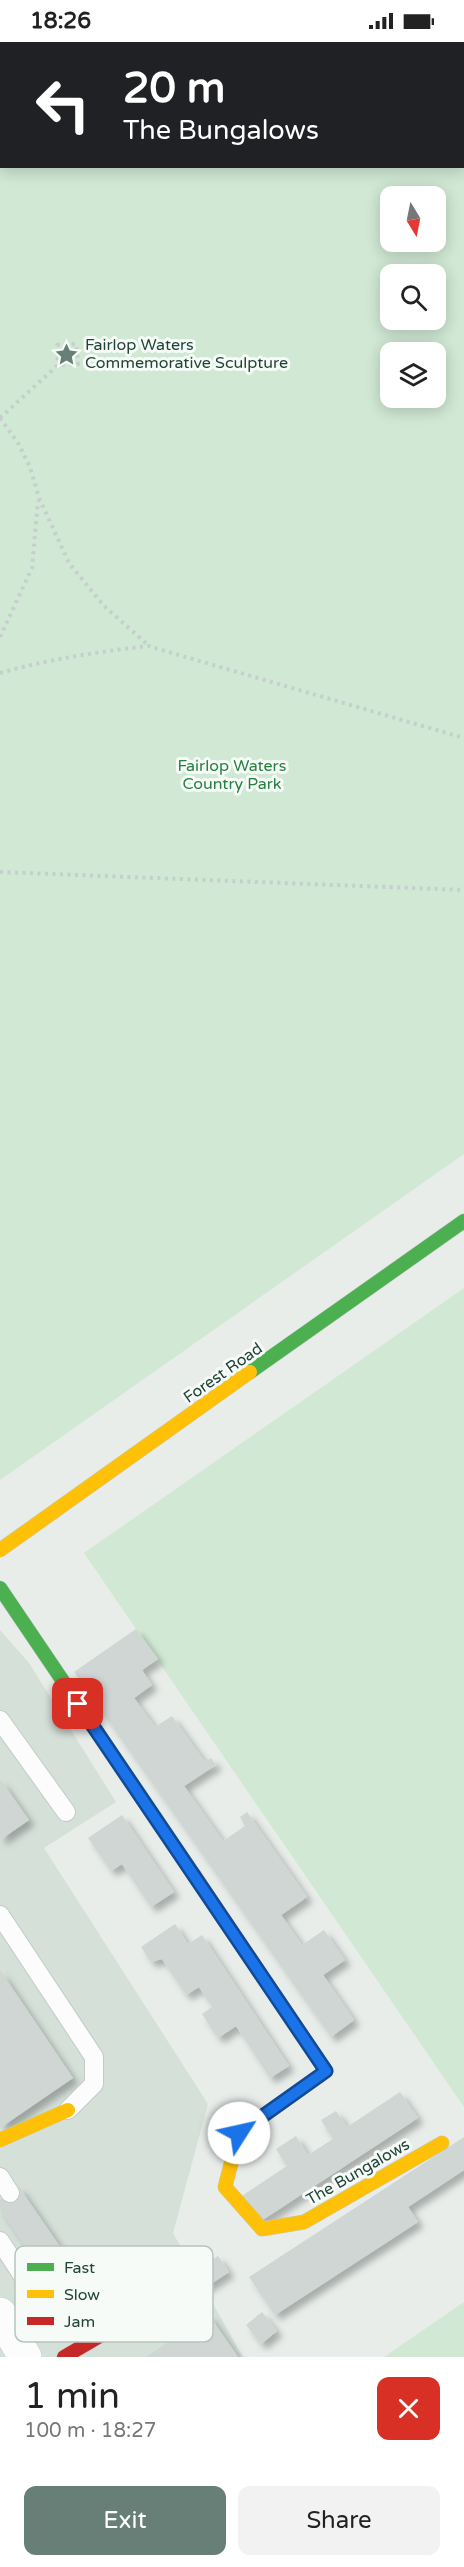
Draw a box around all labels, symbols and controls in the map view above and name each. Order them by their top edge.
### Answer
text: 18:26 [30,8,91,34]
text: 20 m [123,63,225,114]
icon: left [24,66,102,144]
text: The Bungalows [123,114,319,147]
north arrow [380,186,446,252]
map controls [380,186,446,408]
button: search [380,264,446,330]
place label: Fairlop Waters Commemorative Sculpture [85,335,288,373]
place icon: Fairlop Waters Commemorative Sculpture [54,341,80,367]
button: layers [380,342,446,408]
park label: Fairlop Waters Country Park [178,756,286,794]
street label: Forest Road [180,1338,266,1408]
pin [52,1678,103,1729]
icon: arrive [61,1687,94,1720]
position arrow [207,2101,271,2165]
street label: The Bungalows [303,2134,413,2210]
legend [15,2246,213,2342]
text: Fast [64,2258,95,2278]
text: Slow [64,2285,100,2305]
text: Jam [64,2312,95,2332]
text: 1 min [24,2375,120,2418]
button: close [377,2377,440,2440]
text: 100 m · 18:27 [24,2419,156,2443]
button: Exit [24,2486,226,2555]
button: Share [238,2486,440,2555]

